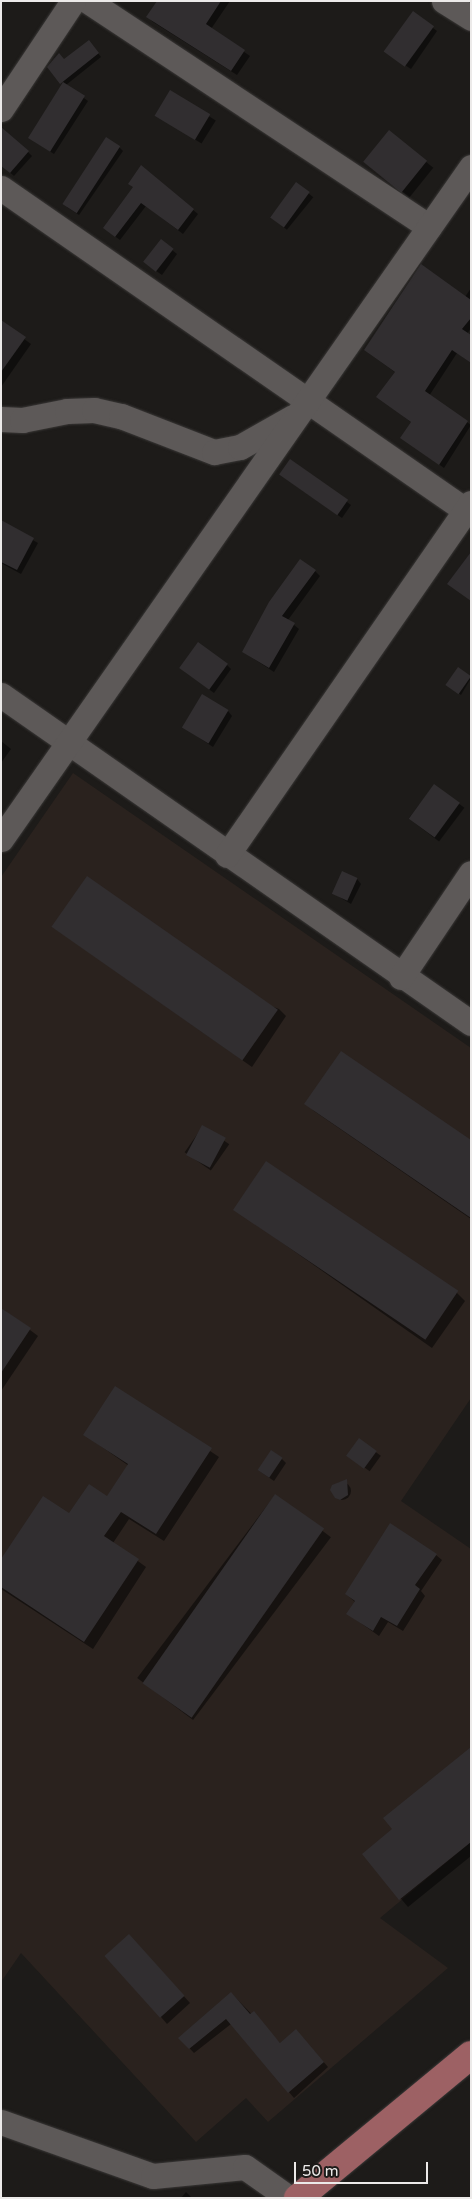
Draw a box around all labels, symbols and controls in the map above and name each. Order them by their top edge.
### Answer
scale bar [297,2152,431,2184]
text: 50 m [302,2162,339,2180]

